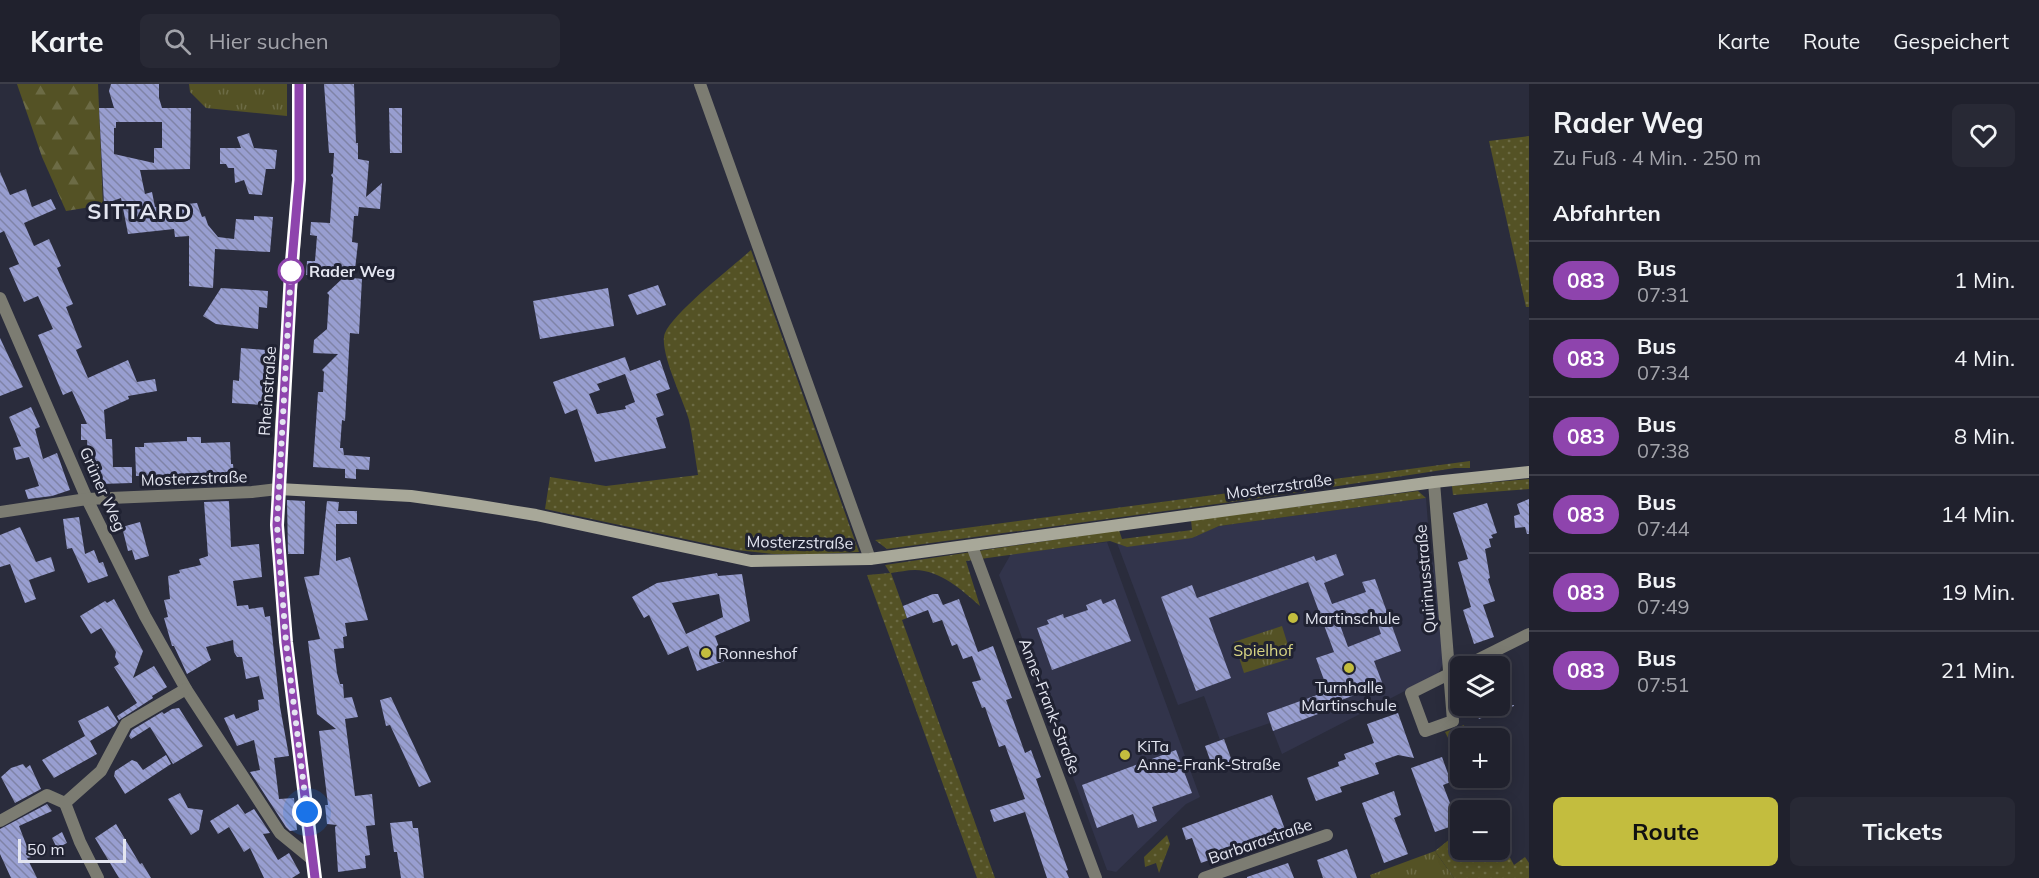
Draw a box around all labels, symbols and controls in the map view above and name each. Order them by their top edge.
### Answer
search box [140,14,560,68]
text: Karte [30,24,104,59]
icon: search [161,25,194,58]
text: Hier suchen [209,27,329,55]
text: Karte [1717,28,1770,54]
text: Route [1803,28,1860,54]
text: Gespeichert [1893,28,2009,54]
button: heart [1952,104,2015,167]
text: Rader Weg [1553,105,1704,140]
text: Zu Fuß · 4 Min. · 250 m [1553,145,1761,170]
district label: SITTARD [87,197,193,225]
text: Abfahrten [1553,199,1661,227]
text: Bus [1637,254,1676,282]
marker: Rader Weg [278,258,304,284]
place label: Rader Weg [309,261,395,281]
text: 1 Min. [1954,266,2015,294]
text: 083 [1567,267,1605,293]
text: 07:31 [1637,282,1690,307]
text: Bus [1637,332,1676,360]
text: 4 Min. [1954,344,2015,372]
street label: Rheinstraße [254,345,280,437]
text: 083 [1567,345,1605,371]
text: 07:34 [1637,360,1690,385]
text: Bus [1637,410,1676,438]
text: 8 Min. [1954,422,2015,450]
text: 083 [1567,423,1605,449]
text: 07:38 [1637,438,1690,463]
street label: Grüner Weg [76,444,130,534]
street label: Mosterzstraße [140,466,248,490]
street label: Mosterzstraße [1225,469,1333,503]
text: Bus [1637,488,1676,516]
text: 14 Min. [1941,500,2015,528]
text: 083 [1567,501,1605,527]
text: 07:44 [1637,516,1690,541]
street label: Quirinusstraße [1410,524,1440,634]
street label: Mosterzstraße [747,531,853,553]
text: Bus [1637,566,1676,594]
text: 19 Min. [1941,578,2015,606]
text: 083 [1567,579,1605,605]
text: 07:49 [1637,594,1690,619]
place label: Martinschule [1305,608,1400,628]
marker: Martinschule [1286,611,1300,625]
street label: Anne-Frank-Straße [1015,635,1085,777]
park label: Spielhof [1233,640,1293,660]
place label: Ronneshof [718,643,798,663]
text: Bus [1637,644,1676,672]
marker: Ronneshof [699,646,713,660]
map controls [1450,656,1510,860]
button: layers [1450,656,1510,716]
text: 21 Min. [1941,656,2015,684]
text: 083 [1567,657,1605,683]
marker: Turnhalle Martinschule [1342,661,1356,675]
text: 07:51 [1637,672,1690,697]
place label: Turnhalle Martinschule [1301,677,1397,715]
button: + [1450,728,1510,788]
place label: KiTa Anne-Frank-Straße [1137,736,1281,774]
marker: KiTa Anne-Frank-Straße [1118,748,1132,762]
your location [292,797,322,827]
button: Route [1553,797,1778,866]
button: Tickets [1790,797,2015,866]
button: − [1450,800,1510,860]
street label: Barbarastraße [1205,814,1315,868]
scale bar [18,836,126,864]
text: 50 m [27,839,64,859]

